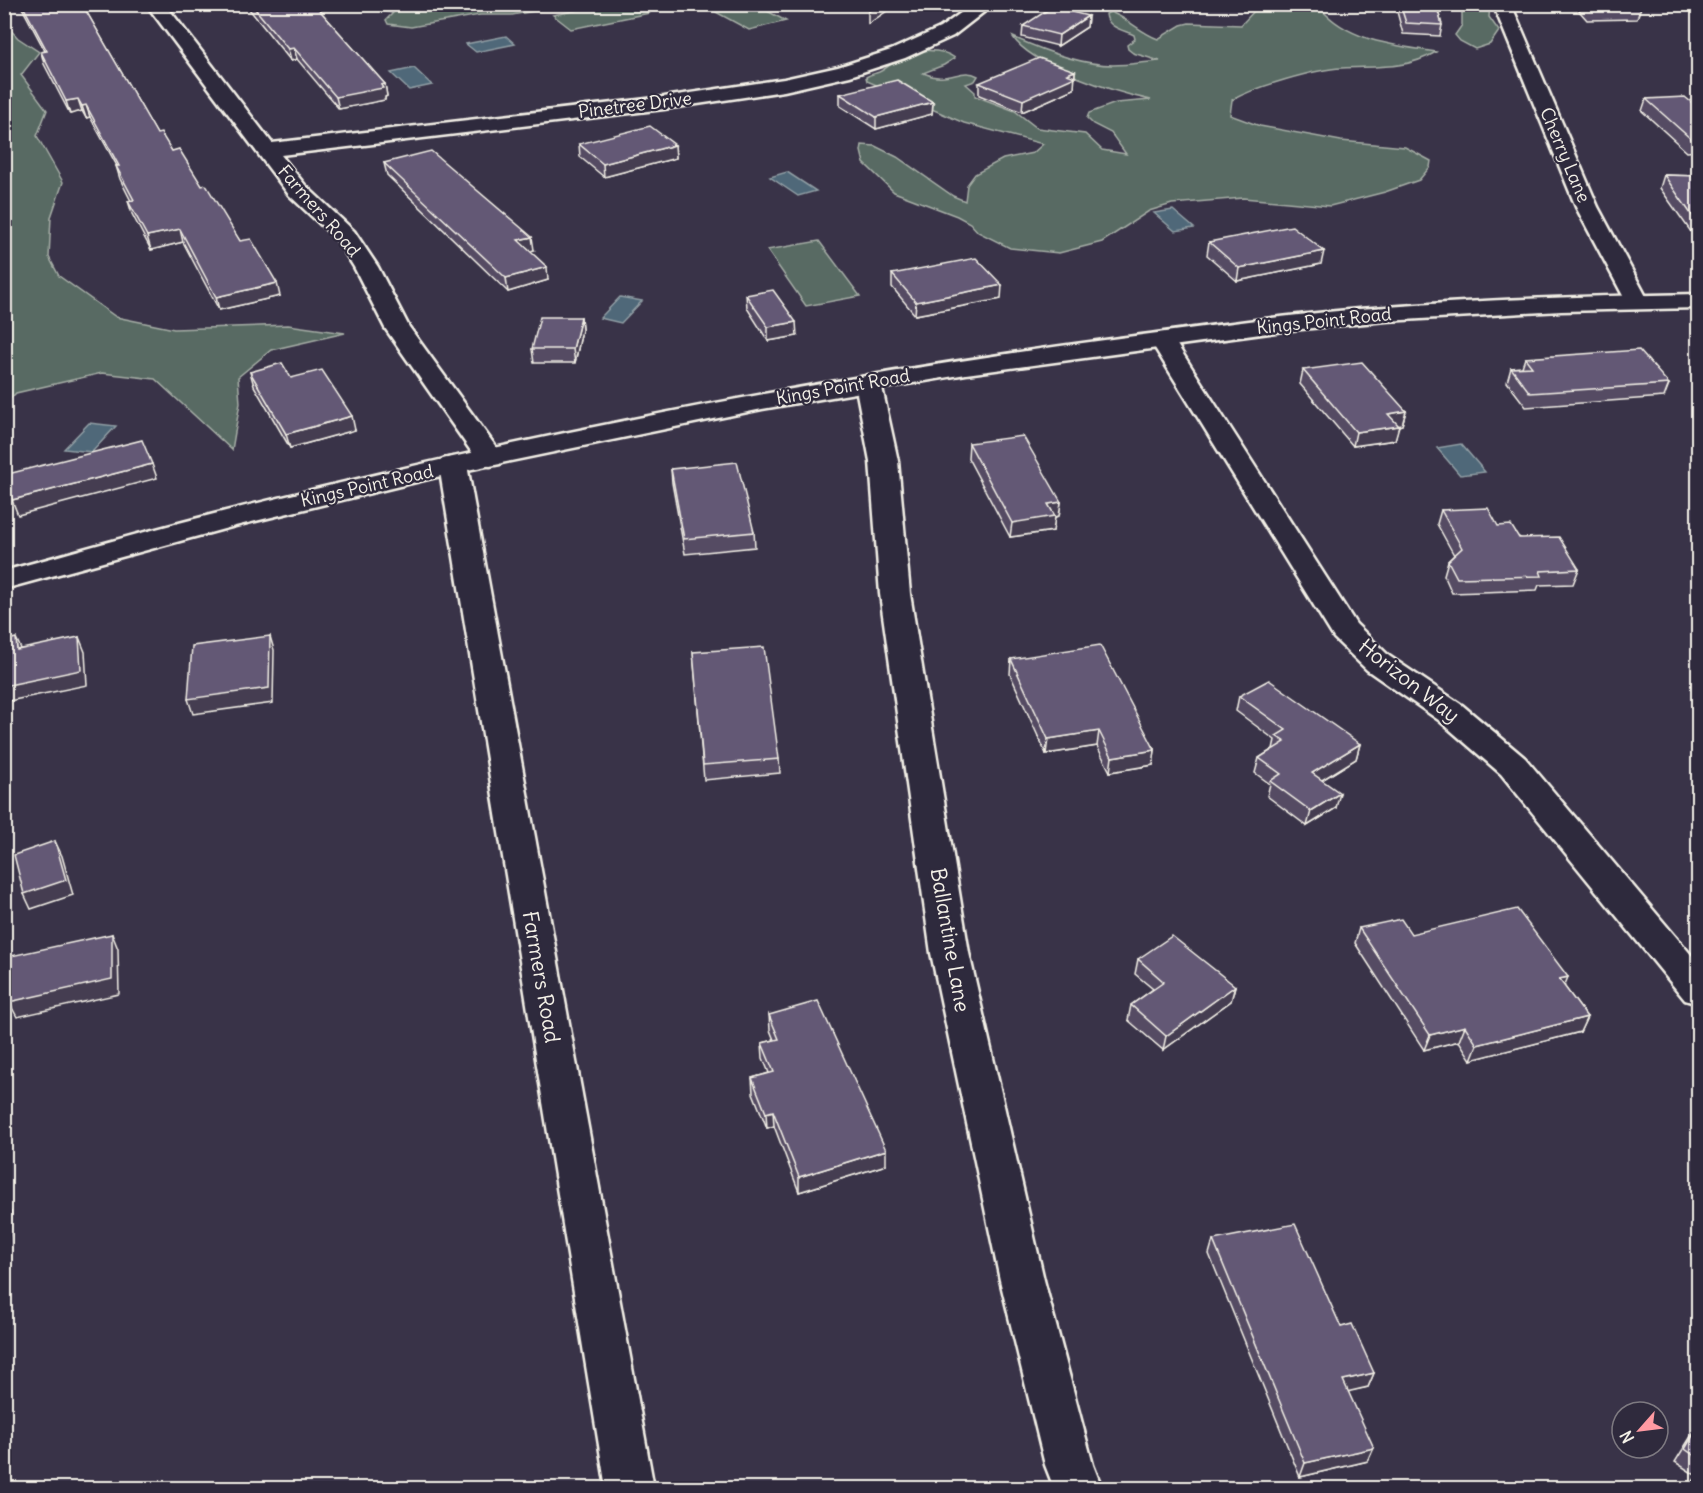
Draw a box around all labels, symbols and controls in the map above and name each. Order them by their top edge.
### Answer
street label: Pinetree Drive [577,86,693,123]
street label: Cherry Lane [1535,104,1596,206]
street label: Farmers Road [273,160,366,262]
street label: Kings Point Road [1255,302,1393,339]
street label: Kings Point Road [774,363,912,410]
street label: Kings Point Road [298,459,436,512]
street label: Horizon Way [1353,633,1465,729]
street label: Ballantine Lane [925,866,976,1014]
street label: Farmers Road [517,909,566,1045]
north arrow [1610,1400,1670,1460]
text: N [1615,1427,1638,1447]

